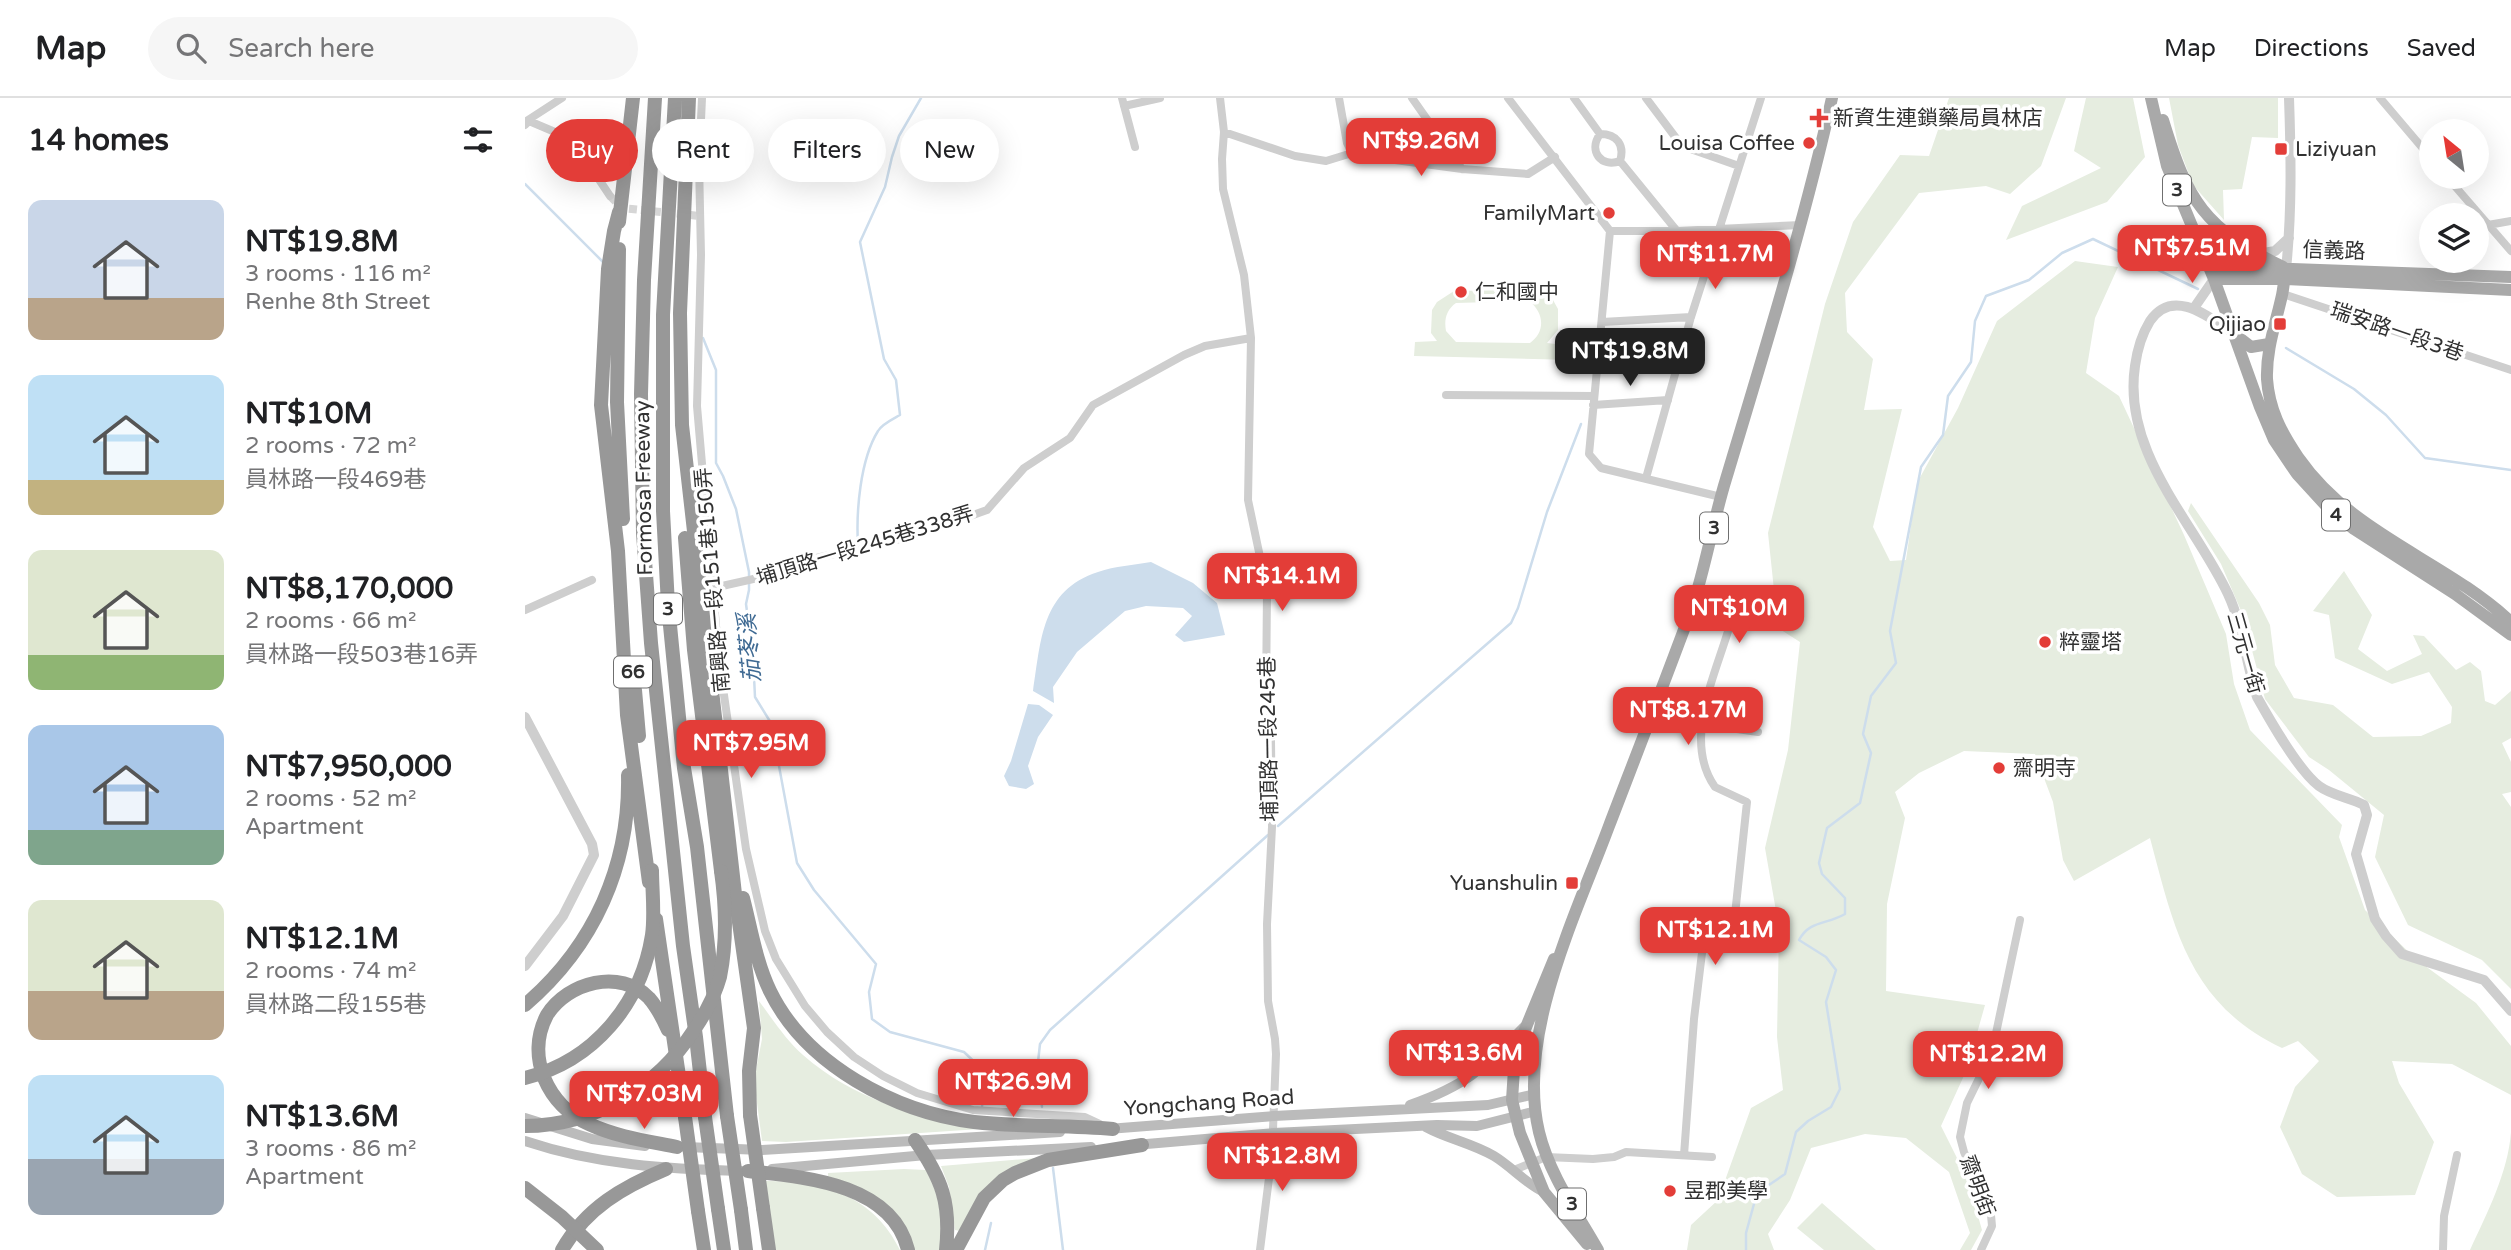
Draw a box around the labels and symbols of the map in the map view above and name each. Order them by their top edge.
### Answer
place label: 新資生連鎖藥局員林店 [1833,106,2043,131]
marker: 新資生連鎖藥局員林店 [1811,110,1827,126]
pin: NT$9.26M [1349,118,1493,178]
north arrow [2419,119,2489,189]
place label: Louisa Coffee [1658,131,1795,156]
marker: Louisa Coffee [1801,135,1817,151]
place label: Liziyuan [2295,137,2377,162]
marker: Liziyuan [2273,141,2289,157]
road number: 3 [2163,174,2191,206]
place label: FamilyMart [1483,201,1595,226]
marker: FamilyMart [1601,205,1617,221]
pin: NT$7.51M [2120,226,2264,285]
pin: NT$11.7M [1643,232,1787,291]
street label: 信義路 [2302,237,2366,265]
place label: 仁和國中 [1475,280,1559,305]
marker: 仁和國中 [1453,284,1469,300]
street label: 瑞安路一段3巷 [2327,298,2467,366]
place label: Qijiao [2209,312,2266,337]
marker: Qijiao [2272,316,2288,332]
pin: NT$19.8M [1558,328,1702,388]
street label: Formosa Freeway [630,400,658,576]
street label: 南興路一段151巷150弄 [691,466,735,694]
road number: 4 [2322,500,2350,530]
street label: 埔頂路一段245巷338弄 [753,501,977,591]
road number: 3 [1700,512,1728,544]
pin: NT$14.1M [1210,554,1354,613]
pin: NT$10M [1682,586,1796,645]
road number: 3 [654,594,682,624]
water label: 茄苳溪 [733,609,767,684]
street label: 三元一街 [2221,609,2269,697]
place label: 粹靈塔 [2059,630,2122,655]
marker: 粹靈塔 [2037,634,2053,650]
road number: 66 [614,656,652,688]
street label: 埔頂路一段245巷 [1255,656,1283,822]
pin: NT$8.17M [1616,688,1760,747]
pin: NT$7.95M [679,720,823,780]
place label: 齋明寺 [2013,756,2076,781]
marker: 齋明寺 [1991,760,2007,776]
place label: Yuanshulin [1450,871,1558,896]
marker: Yuanshulin [1564,875,1580,891]
pin: NT$12.1M [1643,908,1787,967]
pin: NT$13.6M [1392,1030,1536,1090]
pin: NT$12.2M [1916,1032,2060,1091]
pin: NT$26.9M [941,1060,1085,1119]
pin: NT$7.03M [572,1072,716,1131]
street label: Yongchang Road [1123,1085,1295,1121]
pin: NT$12.8M [1210,1134,1354,1193]
street label: 齋明街 [1954,1152,2000,1220]
place label: 昱郡美學 [1684,1179,1768,1204]
marker: 昱郡美學 [1662,1183,1678,1199]
road number: 3 [1558,1188,1586,1220]

